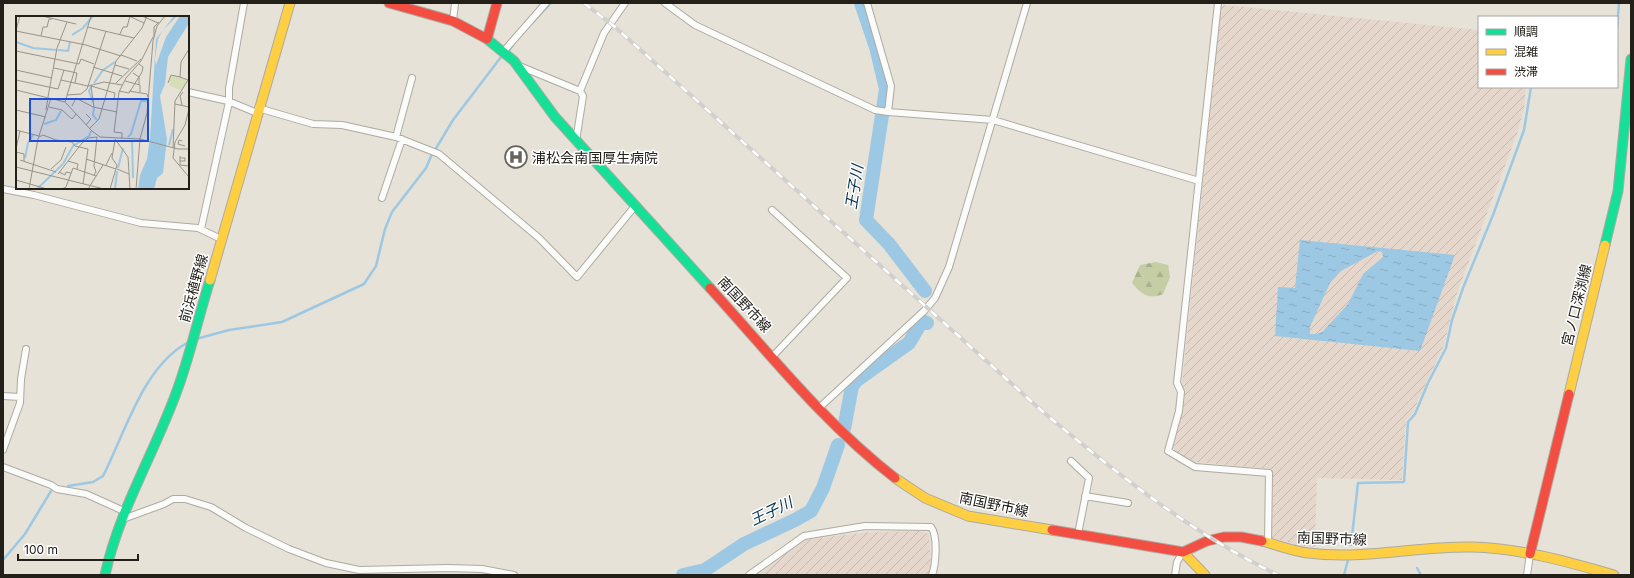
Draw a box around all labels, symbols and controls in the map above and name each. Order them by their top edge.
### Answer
inset map [16,16,189,189]
legend [1478,16,1618,88]
text: 順調 [1514,24,1538,39]
text: 混雑 [1514,44,1538,59]
text: 渋滞 [1514,64,1538,79]
hospital icon: 浦松会南国厚生病院 [503,144,529,170]
place label: 浦松会南国厚生病院 [532,149,658,166]
water label: 王子川 [841,161,867,211]
street label: 前浜植野線 [175,252,211,324]
street label: 宮ノ口深渕線 [1558,262,1594,348]
street label: 南国野市線 [715,273,775,335]
street label: 南国野市線 [958,488,1030,520]
water label: 王子川 [747,492,797,529]
street label: 南国野市線 [1297,528,1367,548]
scale bar [18,536,138,562]
text: 100 m [24,542,58,557]

